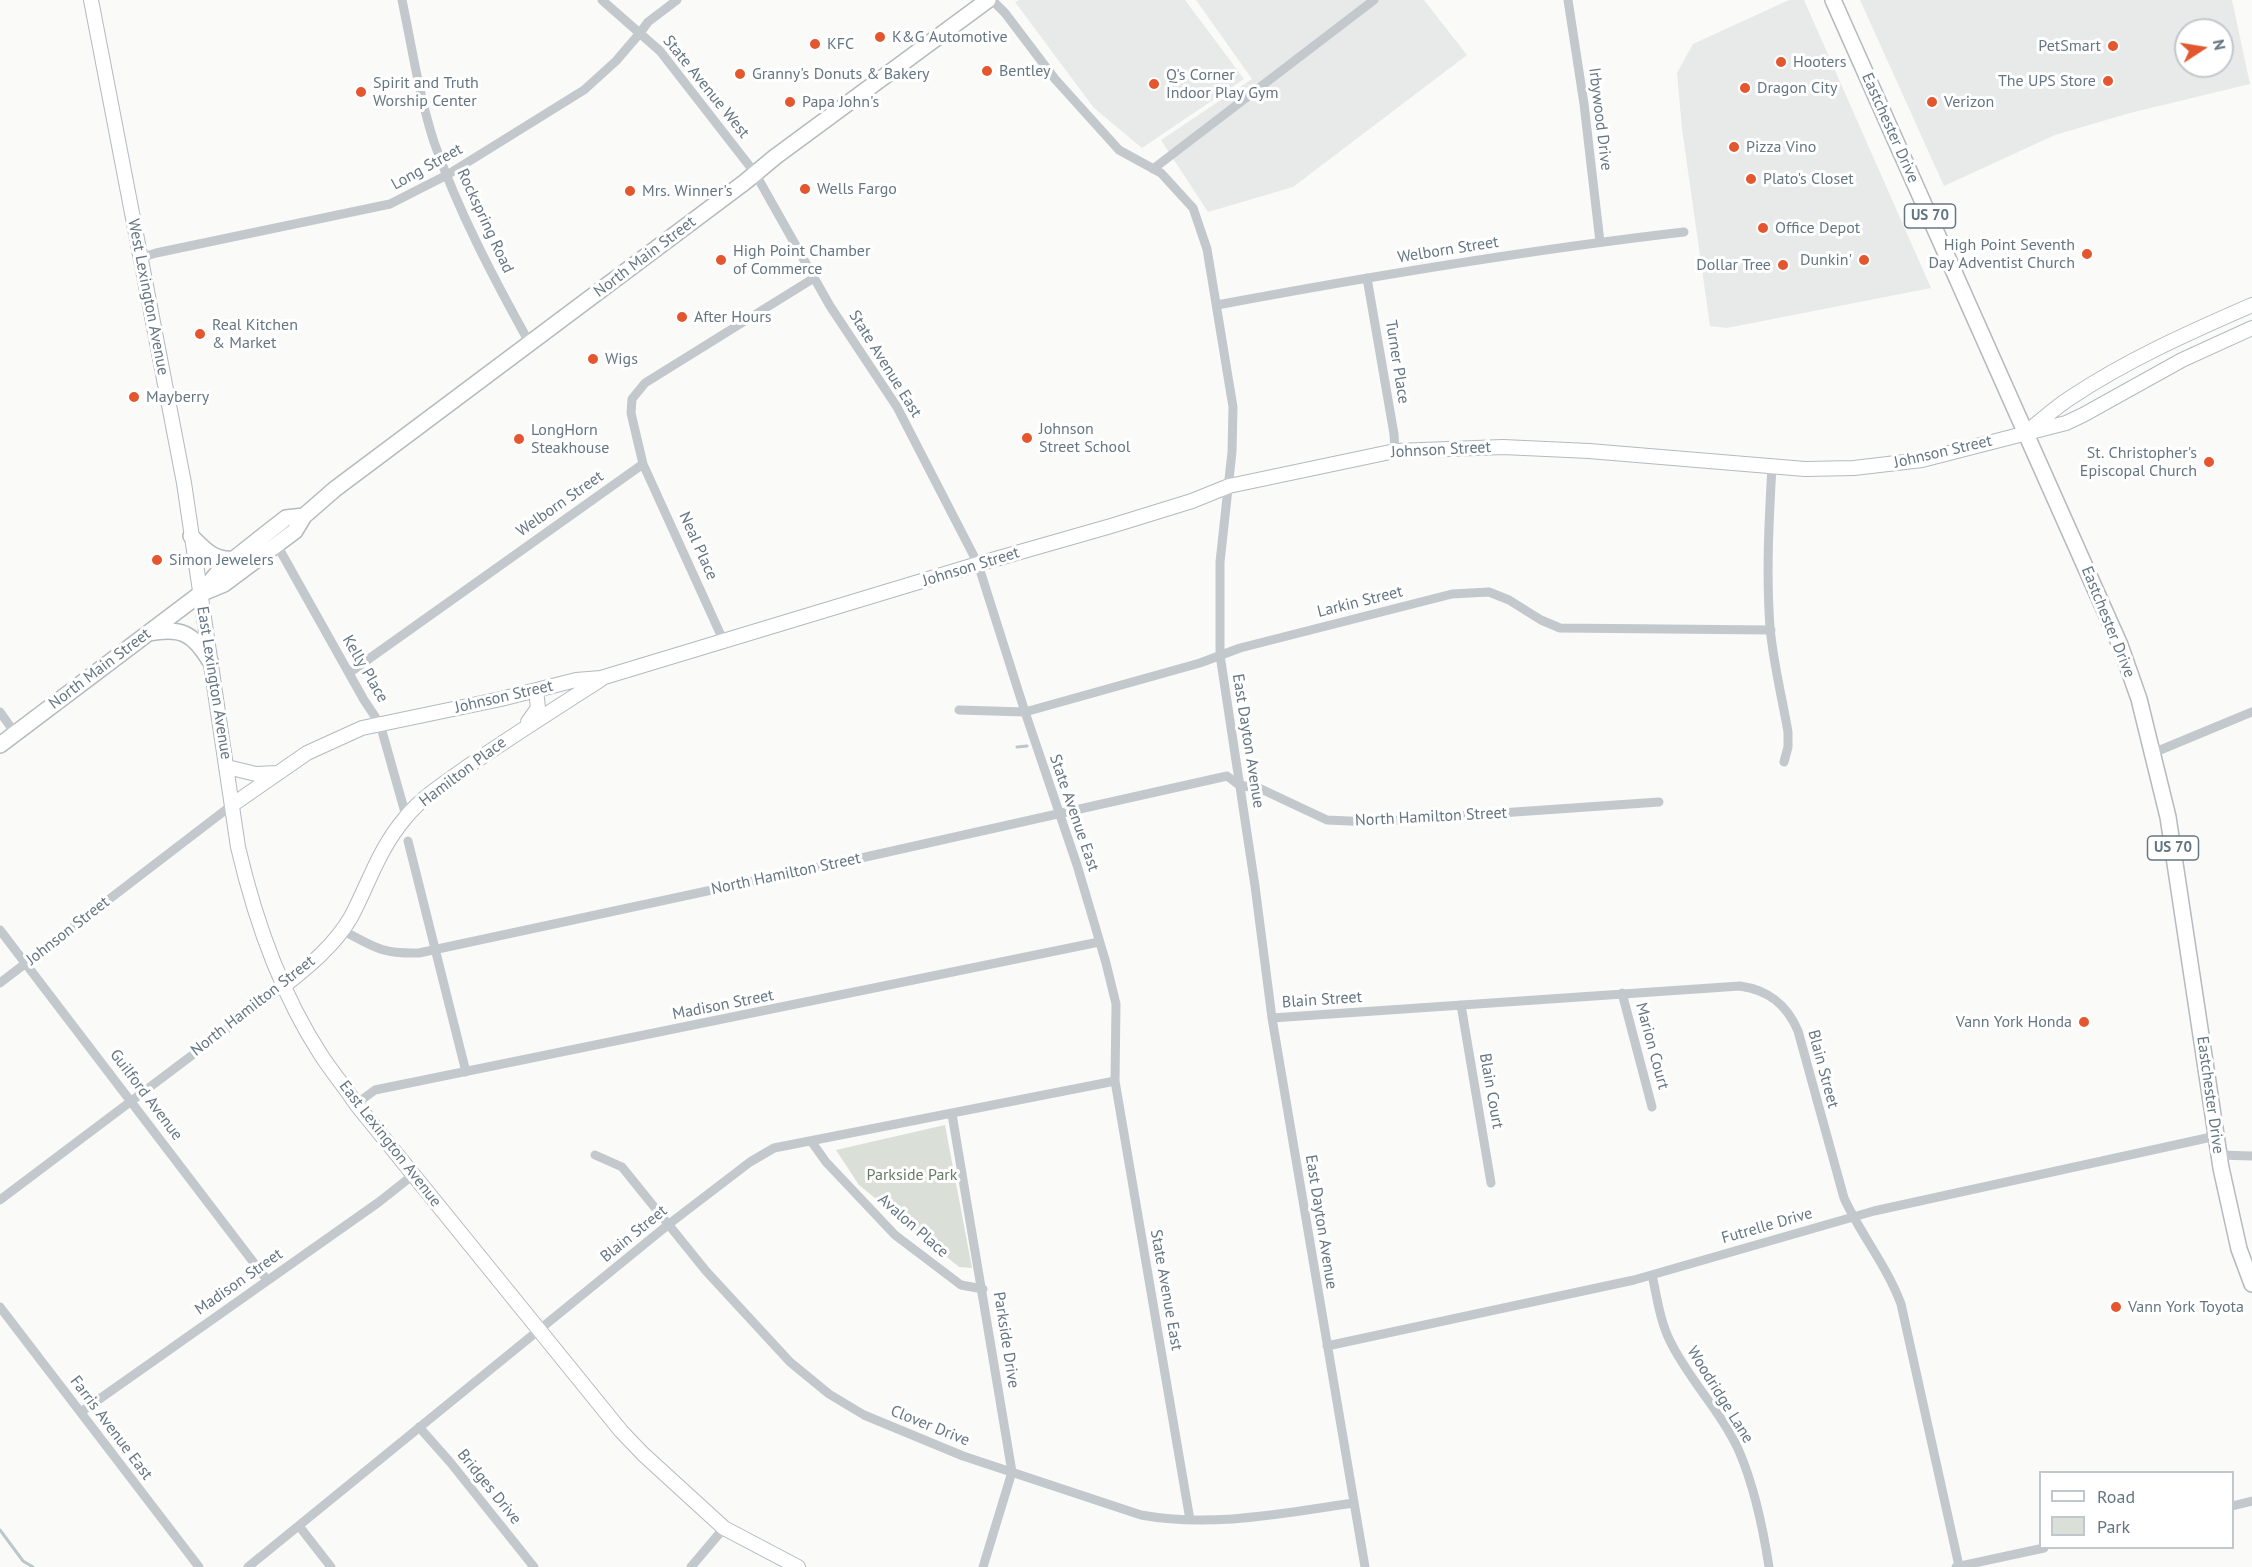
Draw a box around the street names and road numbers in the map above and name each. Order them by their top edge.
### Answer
street label: State Avenue West [659,32,753,142]
street label: Irbywood Drive [1584,66,1616,172]
street label: Eastchester Drive [1857,70,1923,186]
street label: Long Street [388,140,466,194]
street label: Rockspring Road [452,166,518,276]
road number: US 70 [1904,204,1956,228]
street label: North Main Street [590,212,700,302]
street label: West Lexington Avenue [123,217,173,377]
street label: Welborn Street [1396,233,1500,267]
street label: State Avenue East [844,307,926,421]
street label: Turner Place [1381,319,1413,405]
street label: Johnson Street [1892,431,1994,473]
street label: Johnson Street [1391,438,1491,462]
street label: Welborn Street [513,467,607,541]
street label: Neal Place [675,509,721,583]
street label: Johnson Street [920,543,1022,591]
street label: Eastchester Drive [2077,564,2139,680]
street label: Larkin Street [1315,582,1405,622]
street label: East Lexington Avenue [192,605,236,761]
street label: North Main Street [45,624,155,714]
street label: Kelly Place [338,632,392,706]
street label: East Dayton Avenue [1228,673,1268,809]
street label: Johnson Street [453,676,555,718]
street label: Hamilton Place [416,733,510,811]
street label: State Avenue East [1045,752,1103,874]
street label: North Hamilton Street [1355,803,1507,831]
road number: US 70 [2148,836,2198,860]
street label: North Hamilton Street [710,849,862,899]
street label: Johnson Street [23,893,113,969]
street label: North Hamilton Street [187,952,319,1060]
street label: Madison Street [671,986,775,1024]
street label: Blain Street [1281,988,1363,1012]
street label: Marion Court [1631,1001,1673,1091]
street label: Blain Street [1803,1028,1843,1110]
street label: Eastchester Drive [2192,1035,2228,1155]
street label: Guilford Avenue [105,1046,187,1144]
street label: Blain Court [1475,1052,1507,1130]
street label: East Lexington Avenue [335,1077,445,1211]
street label: East Dayton Avenue [1301,1154,1341,1290]
street label: Avalon Place [874,1190,952,1262]
street label: Blain Street [597,1201,671,1267]
street label: Futrelle Drive [1719,1204,1815,1248]
street label: State Avenue East [1146,1228,1186,1352]
street label: Madison Street [191,1245,287,1319]
street label: Parkside Drive [989,1290,1023,1390]
street label: Woodridge Lane [1683,1343,1757,1447]
street label: Farris Avenue East [66,1372,156,1484]
street label: Clover Drive [888,1401,972,1451]
street label: Bridges Drive [453,1445,525,1529]

